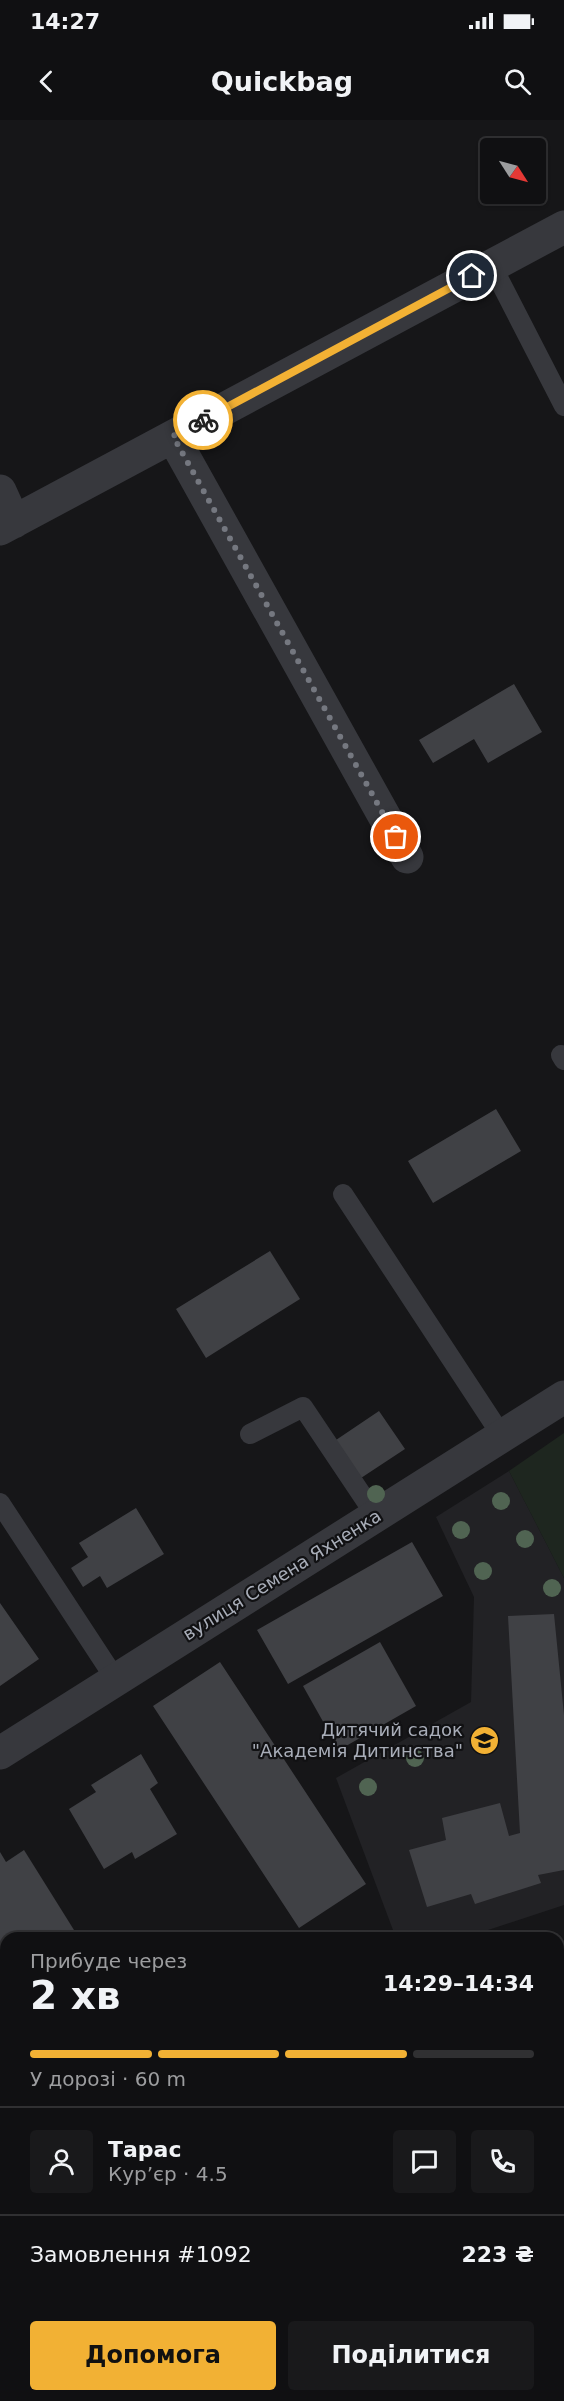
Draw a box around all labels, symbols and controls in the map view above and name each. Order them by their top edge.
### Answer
text: 14:27 [30,9,100,34]
icon: back [30,65,63,98]
icon: search [501,65,534,98]
text: Quickbag [211,66,353,97]
north arrow [480,138,546,204]
map controls [480,138,546,204]
pin [446,250,497,301]
icon: home [455,259,488,292]
courier [173,390,233,450]
icon: bike [187,404,220,437]
pin [370,811,421,862]
icon: bag [379,820,412,853]
street label: вулиця Семена Яхненка [179,1505,385,1644]
place label: Дитячий садок "Академія Дитинства" [252,1719,463,1761]
school or university icon: Дитячий садок "Академія Дитинства" [468,1724,500,1756]
text: Прибуде через [30,1949,187,1973]
text: 14:29–14:34 [383,1971,534,1996]
text: 2 хв [30,1973,121,2018]
text: У дорозі · 60 m [30,2067,186,2091]
button: person [30,2130,93,2193]
button: chat [393,2130,456,2193]
button: phone [471,2130,534,2193]
text: Тарас [108,2137,182,2162]
text: Кур’єр · 4.5 [108,2162,228,2186]
text: Замовлення #1092 [30,2242,252,2267]
text: 223 ₴ [462,2242,534,2267]
button: Допомога [30,2321,276,2390]
button: Поділитися [288,2321,534,2390]

